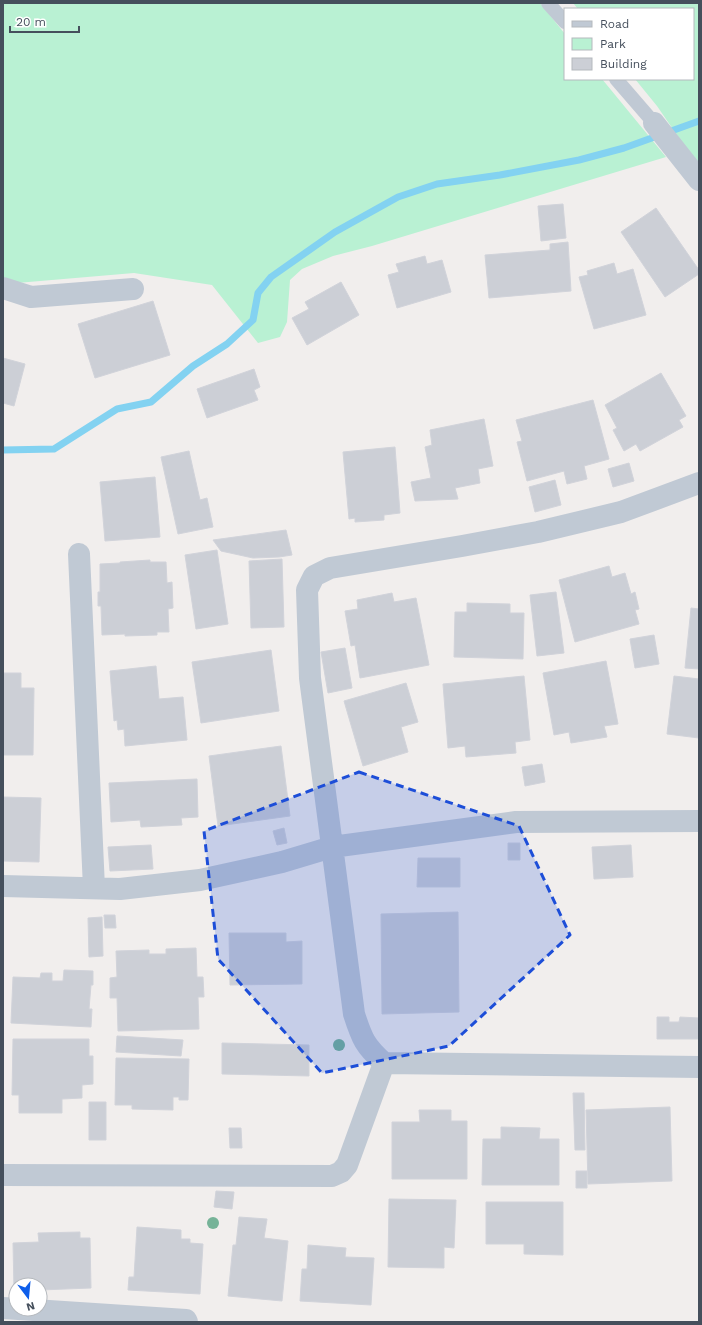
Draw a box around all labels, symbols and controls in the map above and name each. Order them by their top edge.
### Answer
scale bar [10,8,79,34]
legend [564,8,694,80]
text: 20 m [16,15,46,29]
text: Road [600,17,629,31]
text: Park [600,37,626,51]
text: Building [600,57,647,71]
north arrow [8,1277,48,1317]
text: N [25,1299,36,1314]

